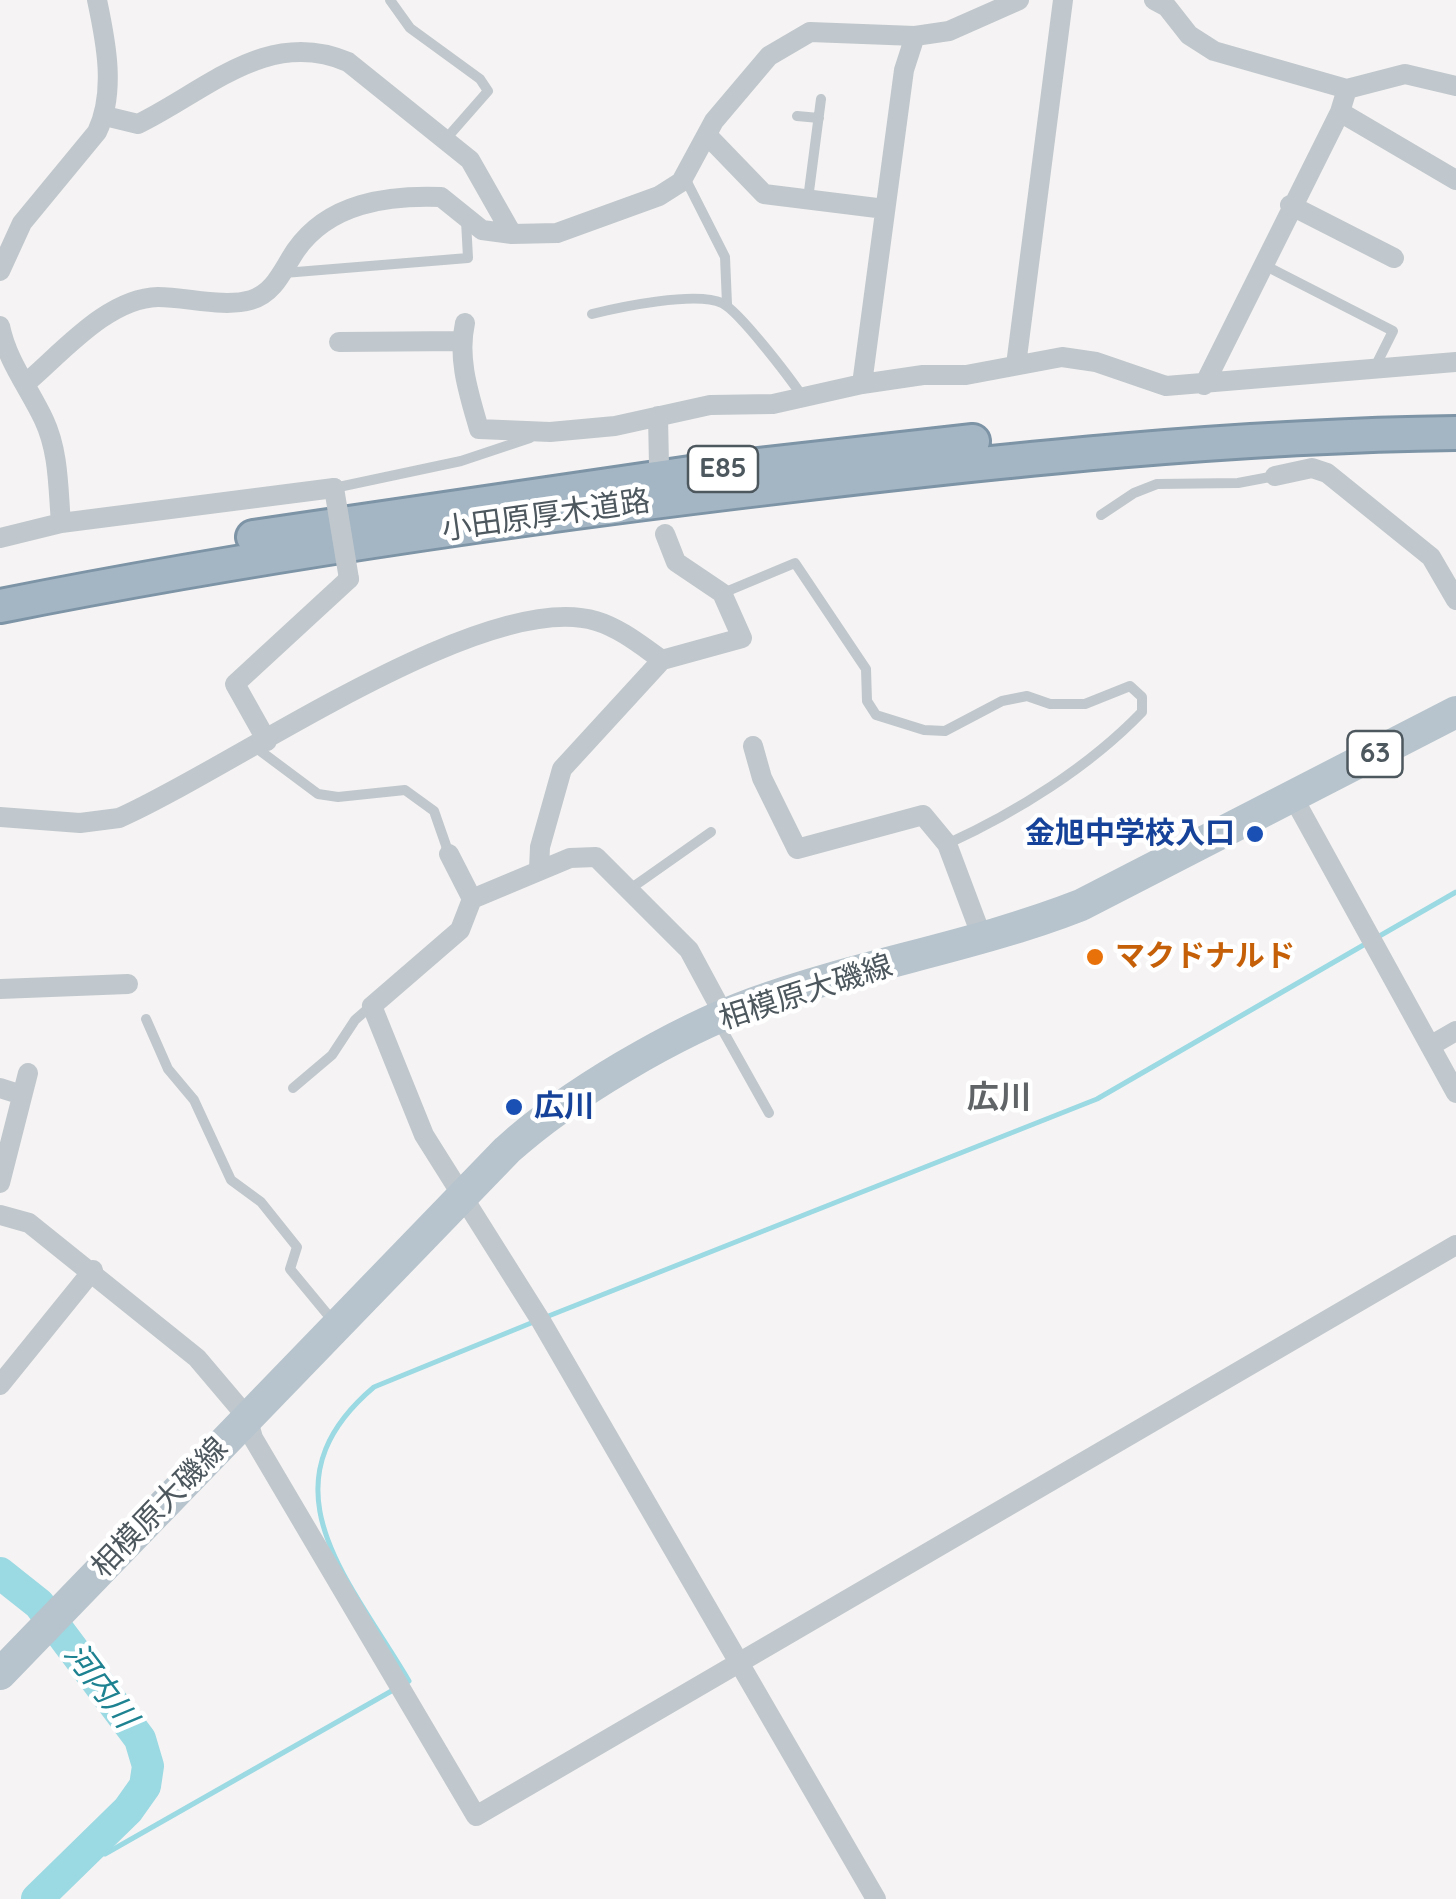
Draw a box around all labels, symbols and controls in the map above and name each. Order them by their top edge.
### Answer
road number: E85 [688,446,758,492]
street label: 小田原厚木道路 [440,484,652,548]
road number: 63 [1348,731,1402,777]
place label: 金旭中学校入口 [1025,816,1235,852]
marker: 金旭中学校入口 [1244,823,1266,845]
place label: マクドナルド [1115,939,1295,975]
marker: マクドナルド [1084,946,1106,968]
street label: 相模原大磯線 [715,948,897,1038]
district label: 広川 [967,1079,1031,1117]
place label: 広川 [534,1089,594,1125]
marker: 広川 [503,1096,525,1118]
street label: 相模原大磯線 [85,1431,235,1585]
water label: 河内川 [56,1636,144,1736]

